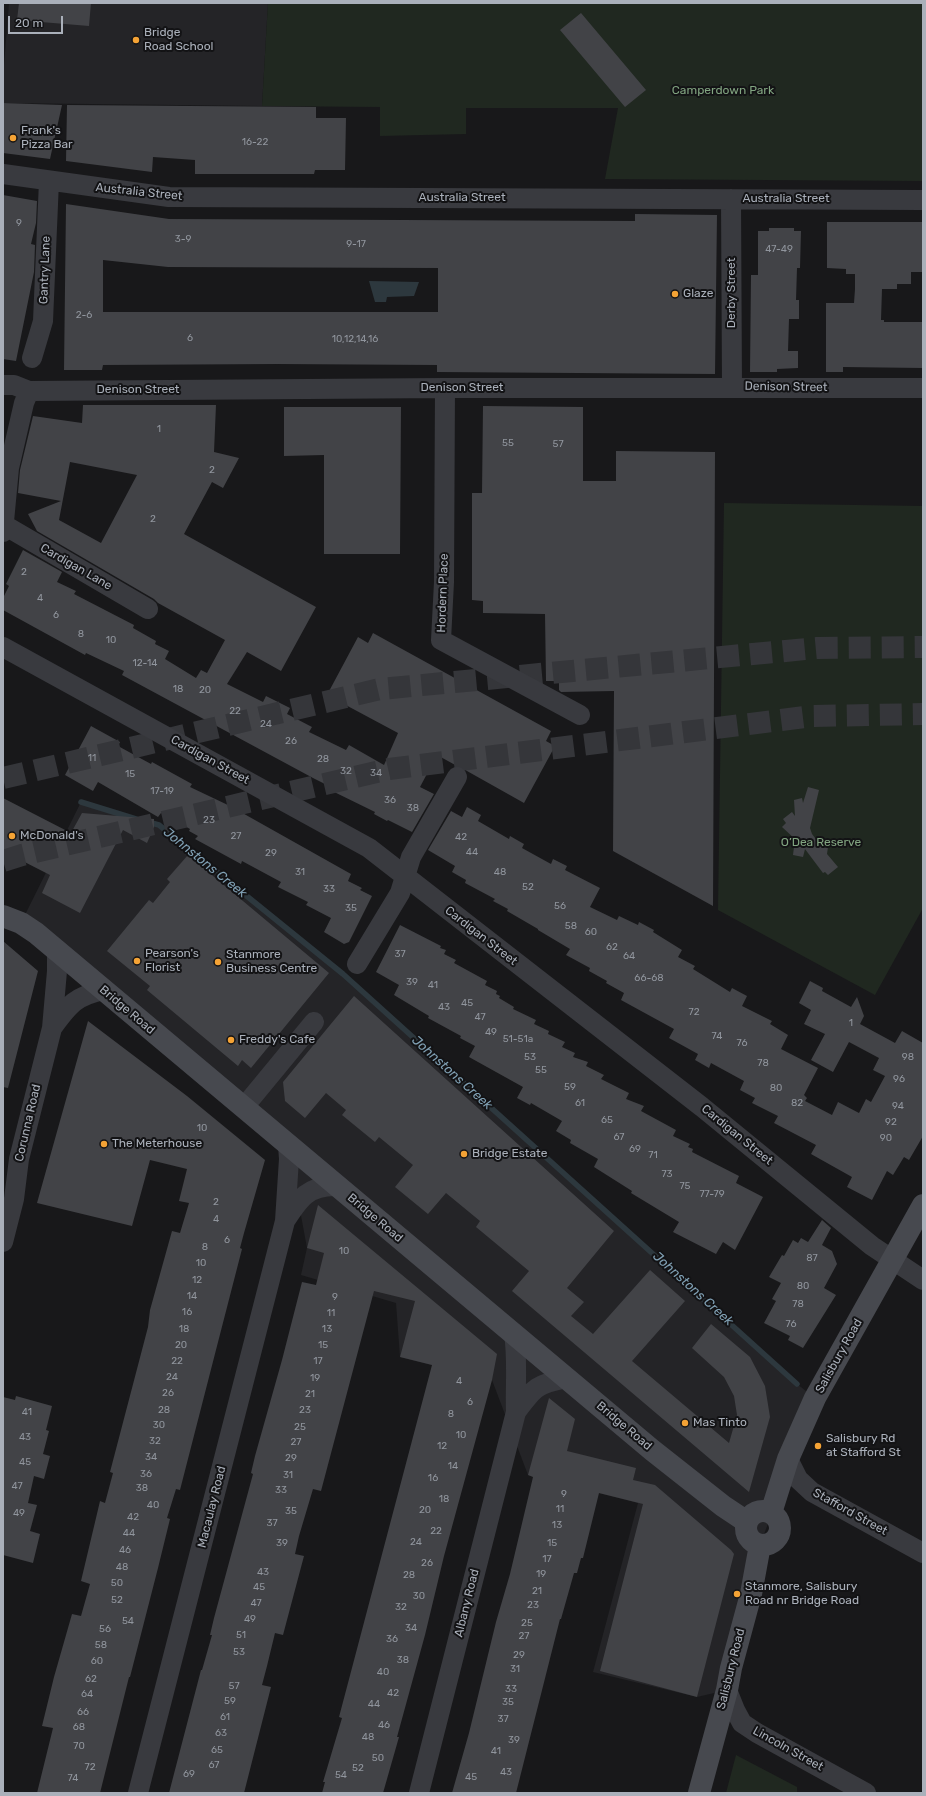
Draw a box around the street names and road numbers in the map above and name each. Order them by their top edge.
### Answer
street label: Australia Street [95,180,183,204]
street label: Australia Street [418,191,506,205]
street label: Australia Street [742,192,830,206]
street label: Gantry Lane [37,236,53,304]
street label: Derby Street [725,258,739,328]
street label: Denison Street [744,379,828,395]
street label: Denison Street [420,381,504,395]
street label: Denison Street [96,383,180,397]
street label: Cardigan Lane [38,541,114,593]
street label: Hordern Place [434,553,452,633]
street label: Cardigan Street [168,732,252,788]
street label: Cardigan Street [442,903,520,969]
street label: Bridge Road [96,983,158,1037]
street label: Corunna Road [12,1083,44,1163]
street label: Cardigan Street [698,1102,776,1168]
street label: Bridge Road [344,1191,406,1245]
street label: Salisbury Road [813,1316,865,1396]
street label: Bridge Road [593,1399,655,1453]
street label: Macaulay Road [195,1464,229,1550]
street label: Stafford Street [810,1486,890,1538]
street label: Albany Road [452,1567,482,1639]
street label: Salisbury Road [714,1627,748,1711]
street label: Lincoln Street [750,1724,826,1774]

